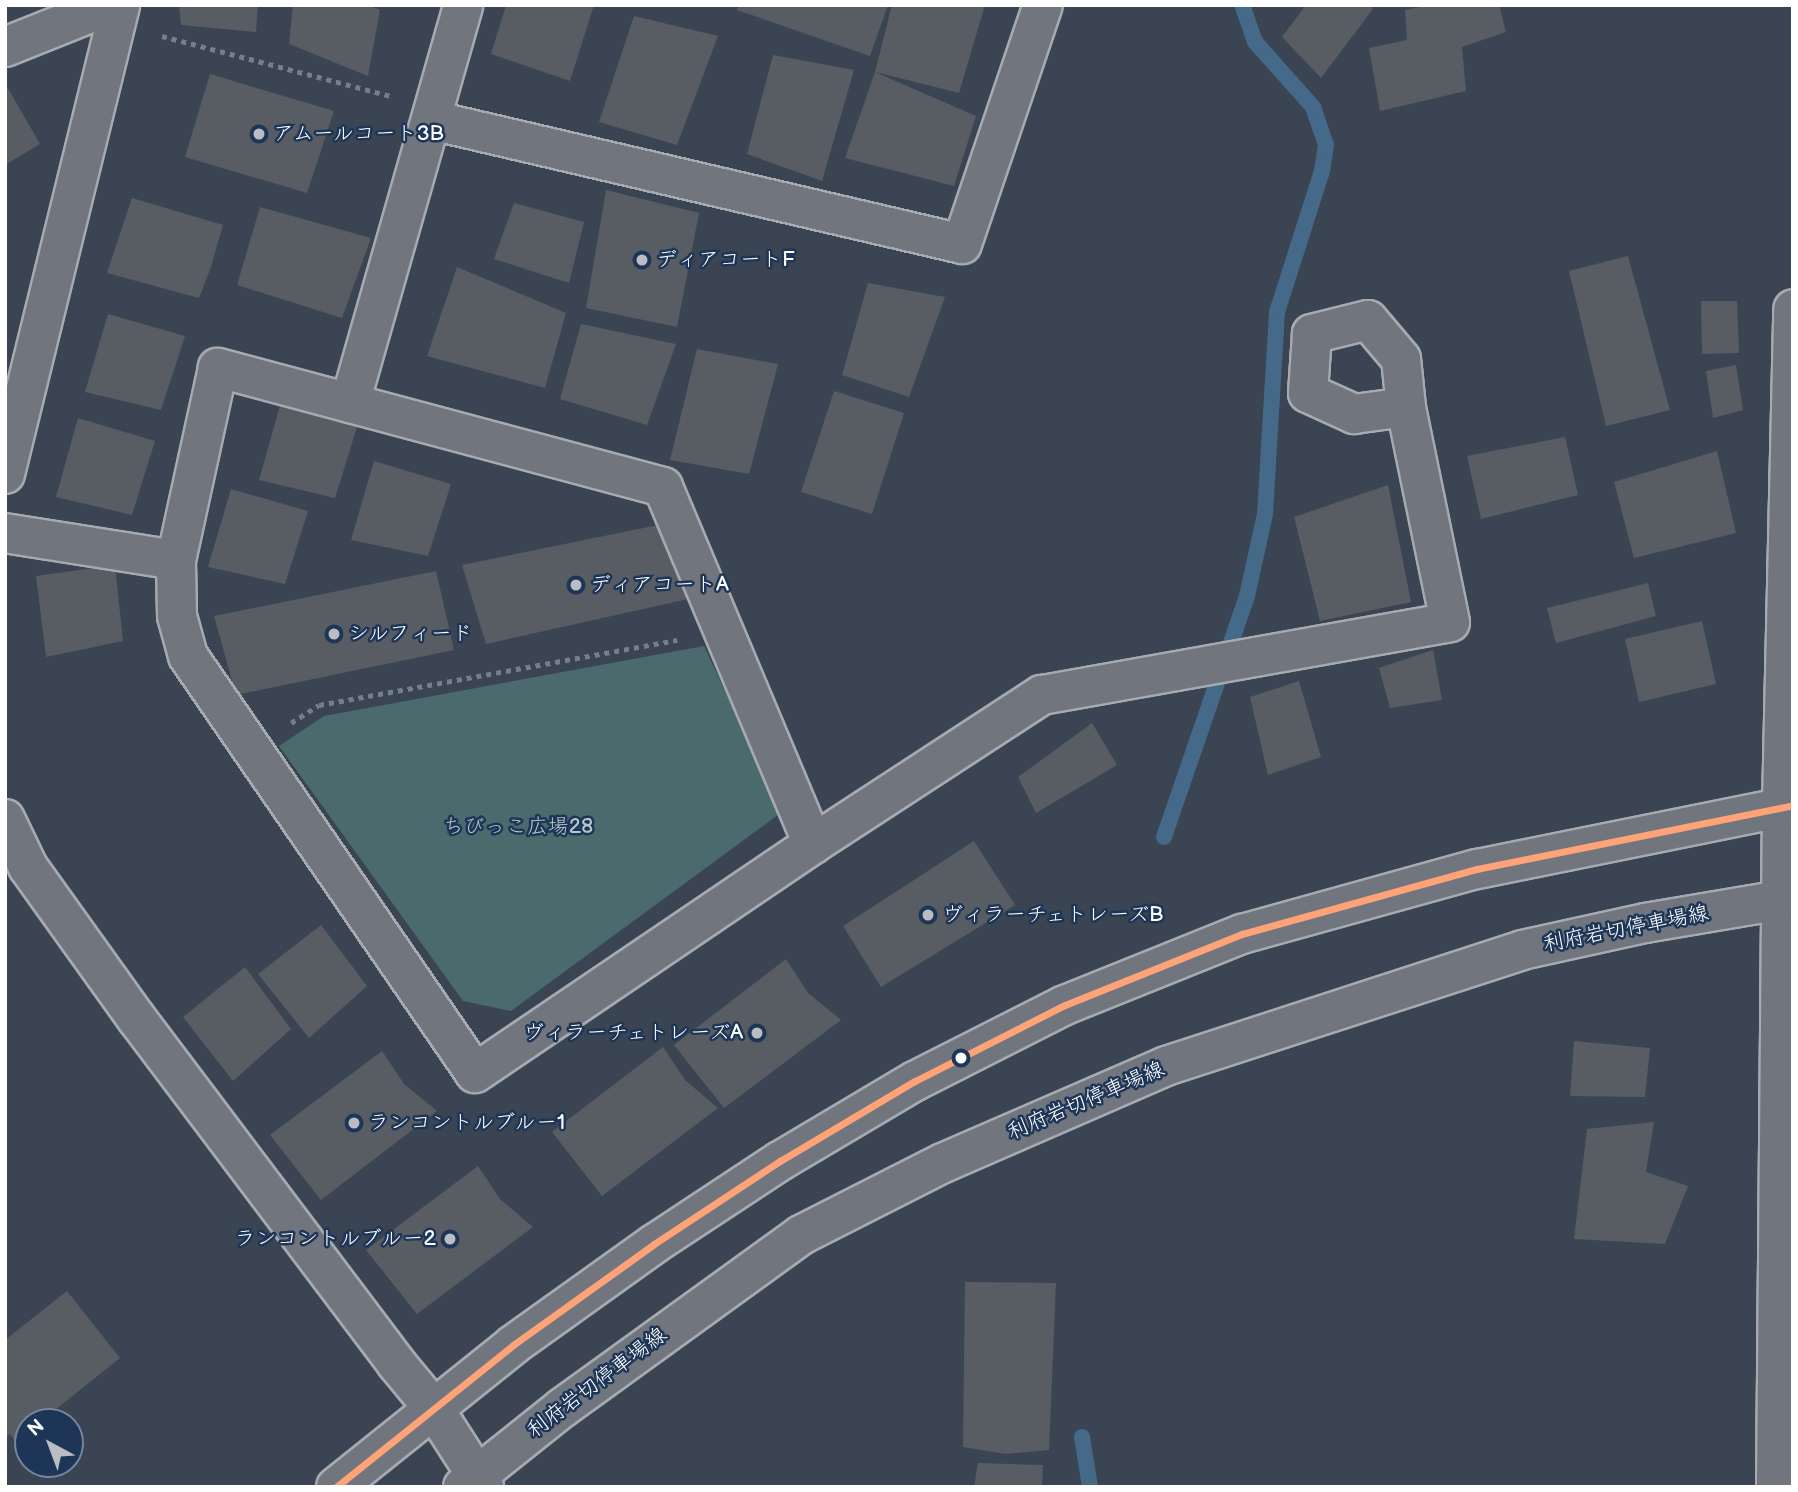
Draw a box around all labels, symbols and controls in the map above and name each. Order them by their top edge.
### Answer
place label: アムールコート3B [273,121,446,147]
marker: アムールコート3B [251,126,267,142]
place label: ディアコートF [656,247,795,273]
marker: ディアコートF [634,252,650,268]
place label: ディアコートA [590,572,729,598]
marker: ディアコートA [568,577,584,593]
place label: シルフィード [348,621,474,647]
marker: シルフィード [326,626,342,642]
park label: ちびっこ広場28 [443,814,593,840]
street label: 利府岩切停車場線 [1541,901,1711,957]
place label: ヴィラーチェトレーズB [942,902,1167,928]
marker: ヴィラーチェトレーズB [920,907,936,923]
place label: ヴィラーチェトレーズA [519,1020,743,1046]
marker: ヴィラーチェトレーズA [749,1025,765,1041]
unlabelled marker [954,1051,968,1065]
street label: 利府岩切停車場線 [1004,1057,1168,1145]
place label: ランコントルブルー1 [368,1110,566,1136]
marker: ランコントルブルー1 [346,1115,362,1131]
place label: ランコントルブルー2 [234,1226,436,1252]
marker: ランコントルブルー2 [442,1231,458,1247]
street label: 利府岩切停車場線 [522,1322,672,1444]
north arrow [14,1408,84,1478]
text: N [23,1415,49,1442]

